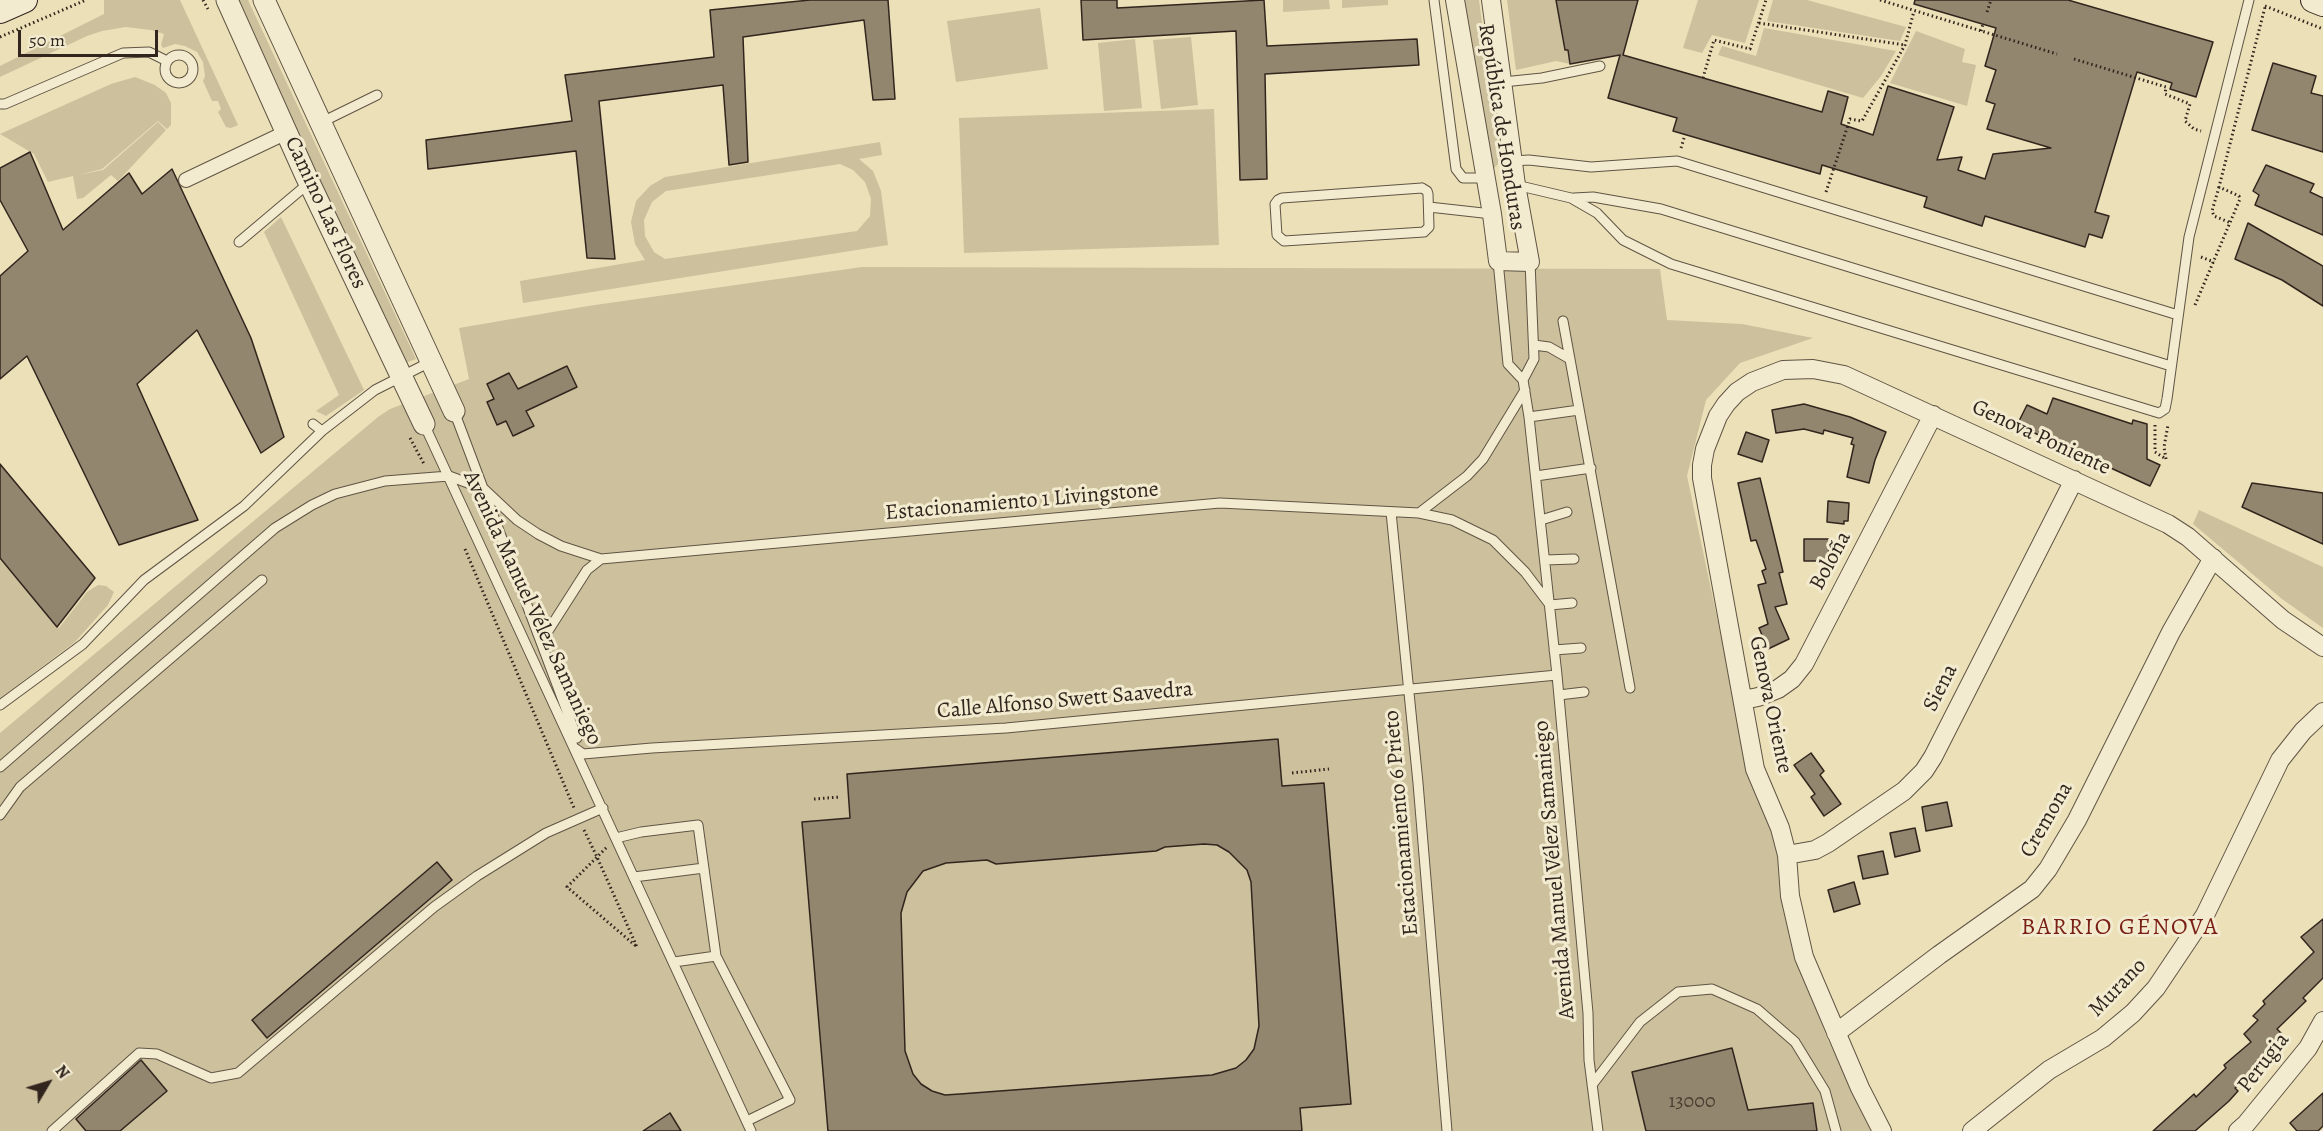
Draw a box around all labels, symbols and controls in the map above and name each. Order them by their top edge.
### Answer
scale bar [21,18,160,56]
street label: República de Honduras [1472,22,1530,232]
text: 50 m [29,28,65,52]
street label: Camino Las Flores [278,133,372,293]
street label: Genova Poniente [1967,394,2115,482]
street label: Avenida Manuel Vélez Samaniego [457,467,607,749]
street label: Estacionamiento 1 Livingstone [884,477,1160,527]
street label: Boloña [1805,527,1857,595]
street label: Genova Oriente [1743,634,1797,776]
street label: Siena [1918,660,1964,716]
street label: Calle Alfonso Swett Saavedra [936,677,1194,725]
street label: Estacionamiento 6 Prieto [1379,709,1425,937]
street label: Avenida Manuel Vélez Samaniego [1529,720,1581,1020]
street label: Cremona [2015,777,2079,863]
district label: BARRIO GÉNOVA [2021,914,2219,942]
street label: Murano [2084,953,2152,1023]
street label: Perugia [2232,1028,2296,1098]
north arrow [18,1053,78,1113]
text: N [50,1061,74,1083]
house number: 13000 [1668,1090,1716,1114]

